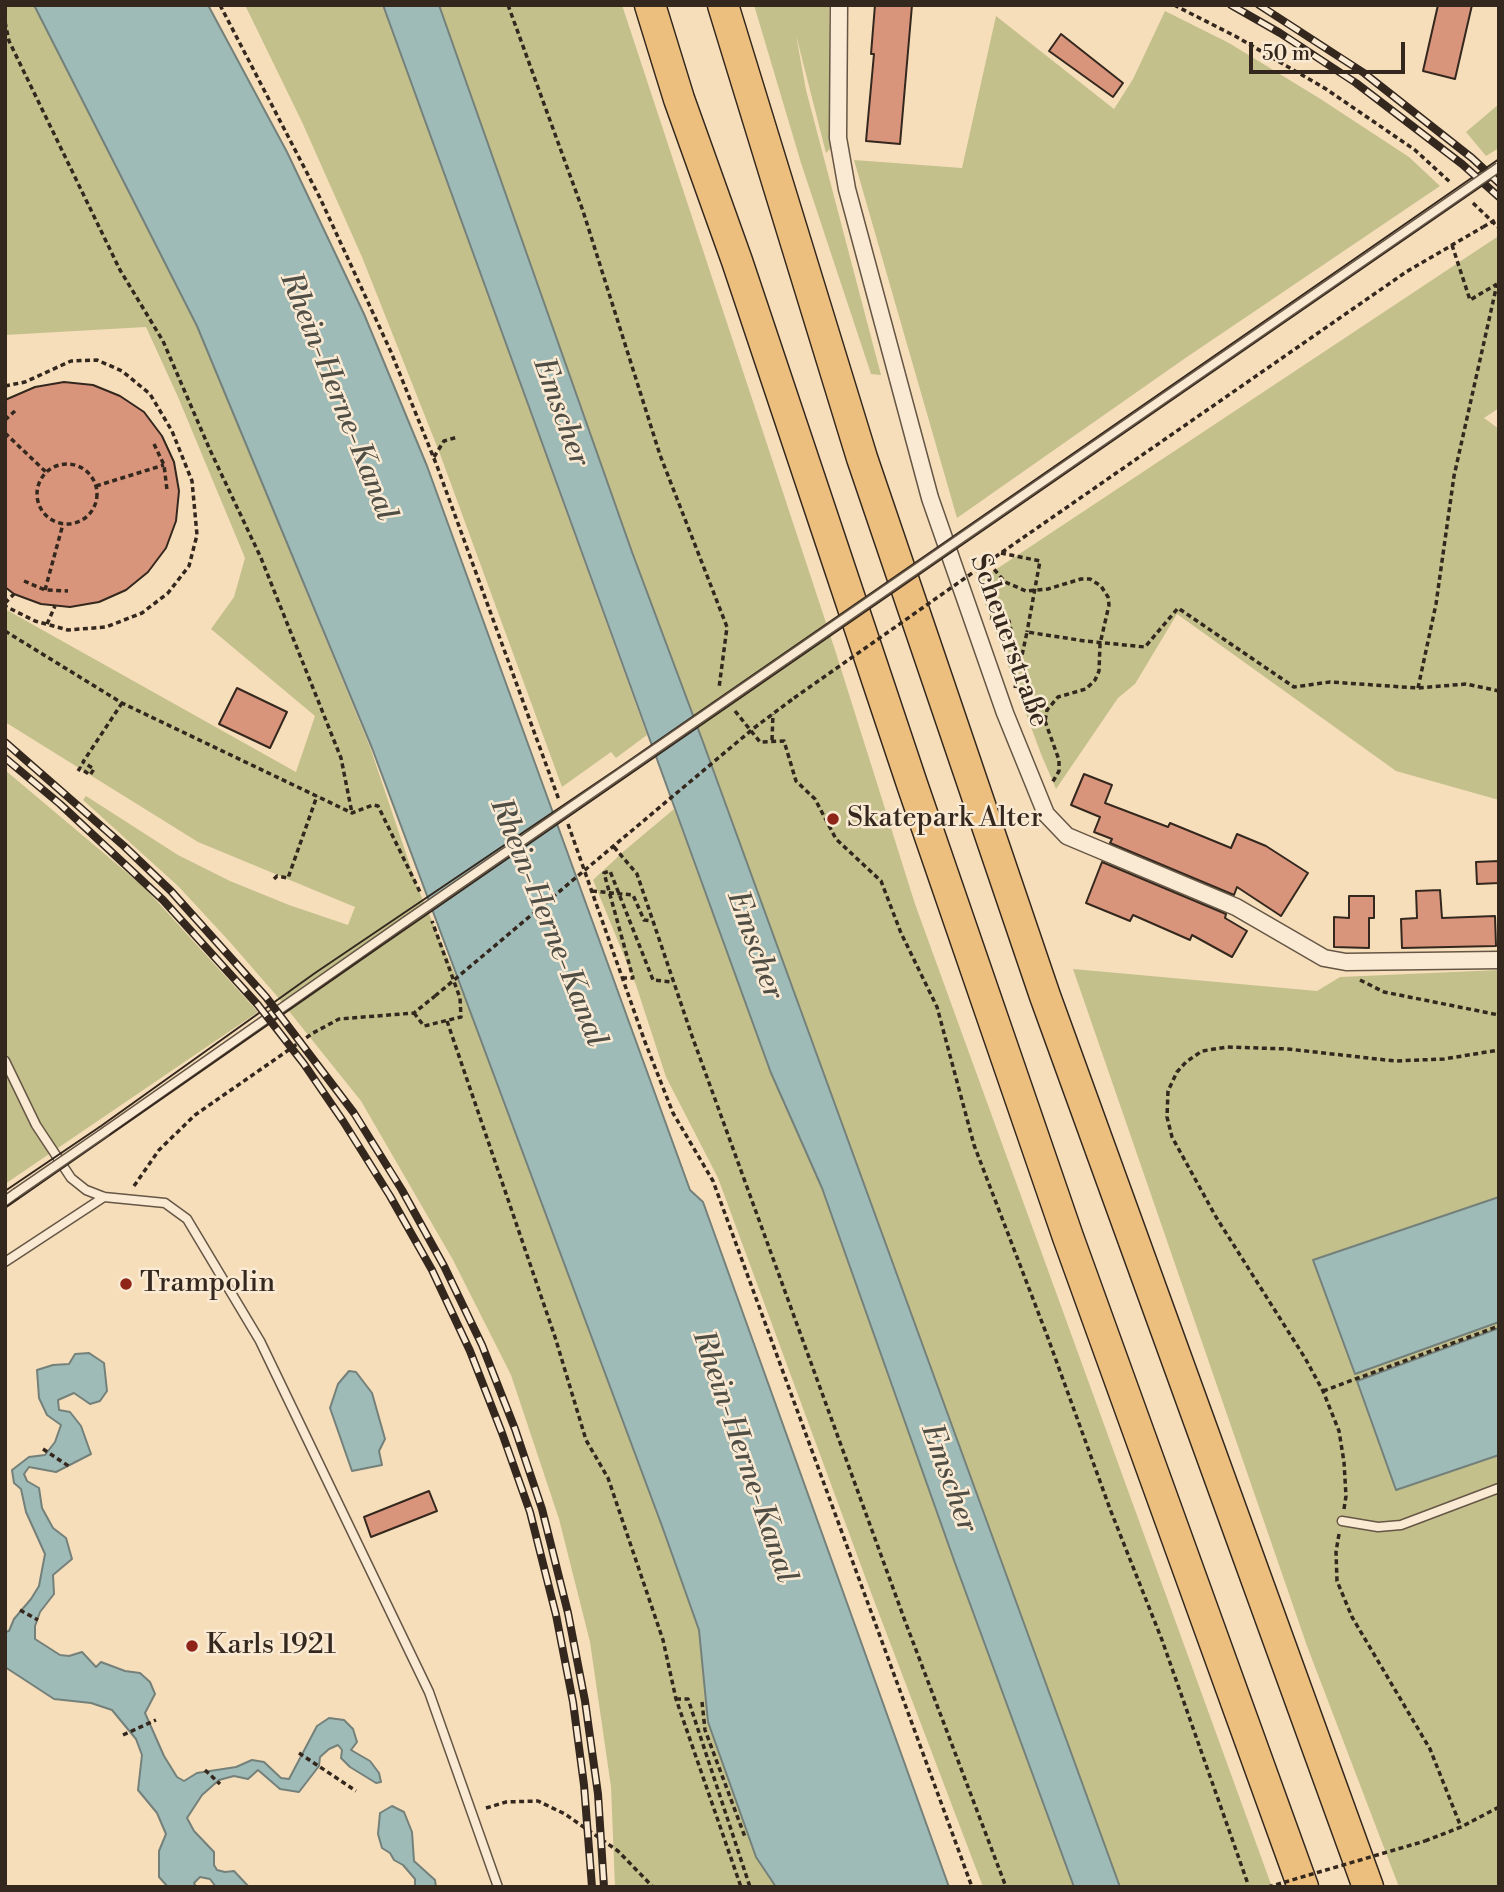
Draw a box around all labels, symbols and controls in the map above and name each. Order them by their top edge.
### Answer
scale bar [1252,28,1408,72]
text: 50 m [1262,41,1310,67]
water label: Rhein-Herne-Kanal [271,268,403,526]
water label: Emscher [524,354,596,472]
street label: Scheuerstraße [961,550,1055,732]
water label: Rhein-Herne-Kanal [481,794,613,1052]
place label: Skatepark Alter [847,802,1042,836]
marker: Skatepark Alter [825,811,841,827]
water label: Emscher [718,887,790,1005]
place label: Trampolin [140,1267,275,1301]
marker: Trampolin [118,1276,134,1292]
water label: Rhein-Herne-Kanal [683,1326,803,1588]
water label: Emscher [912,1420,984,1538]
place label: Karls 1921 [206,1629,336,1663]
marker: Karls 1921 [184,1638,200,1654]

